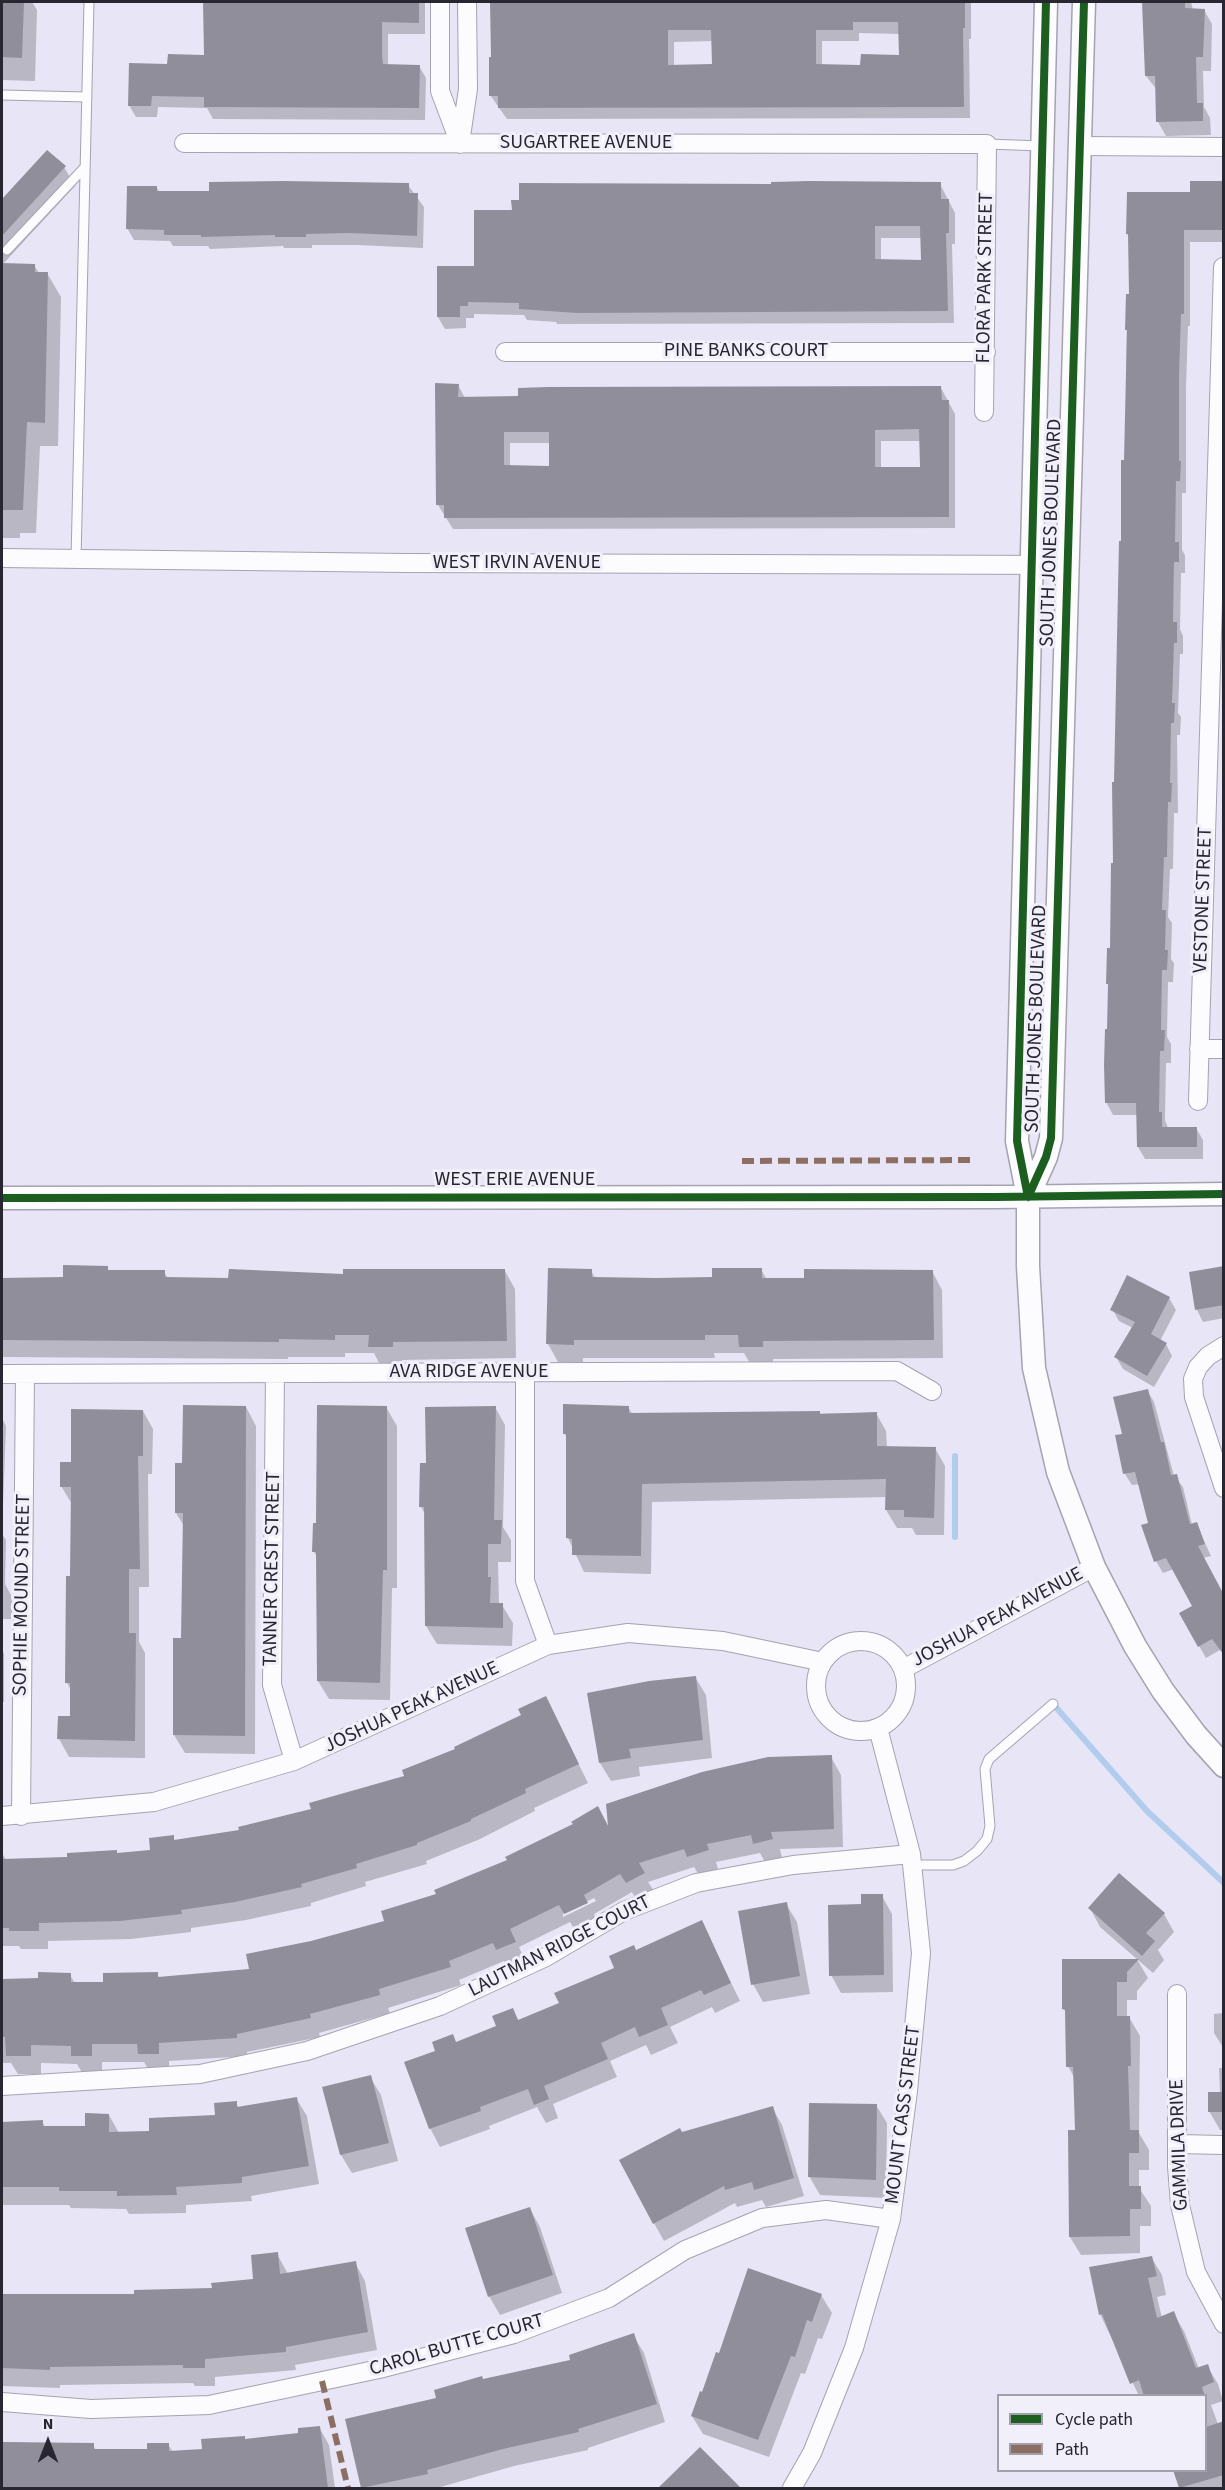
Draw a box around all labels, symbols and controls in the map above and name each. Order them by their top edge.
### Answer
street label: SUGARTREE AVENUE [500,132,672,156]
street label: FLORA PARK STREET [973,192,999,364]
street label: PINE BANKS COURT [664,340,828,364]
street label: SOUTH JONES BOULEVARD [1036,418,1068,648]
street label: WEST IRVIN AVENUE [433,552,601,576]
street label: VESTONE STREET [1189,826,1219,974]
street label: SOUTH JONES BOULEVARD [1021,904,1053,1134]
street label: WEST ERIE AVENUE [435,1169,595,1193]
street label: AVA RIDGE AVENUE [389,1361,549,1385]
street label: TANNER CREST STREET [259,1471,287,1667]
street label: SOPHIE MOUND STREET [9,1494,37,1696]
street label: JOSHUA PEAK AVENUE [908,1563,1088,1673]
street label: JOSHUA PEAK AVENUE [321,1657,503,1759]
street label: LAUTMAN RIDGE COURT [465,1891,655,2003]
street label: MOUNT CASS STREET [881,2024,927,2206]
street label: GAMMILA DRIVE [1166,2079,1194,2211]
street label: CAROL BUTTE COURT [367,2310,547,2382]
legend [997,2394,1207,2472]
text: Cycle path [1055,2407,1133,2432]
north arrow [18,2412,78,2472]
text: N [43,2413,53,2435]
text: Path [1055,2437,1089,2462]

